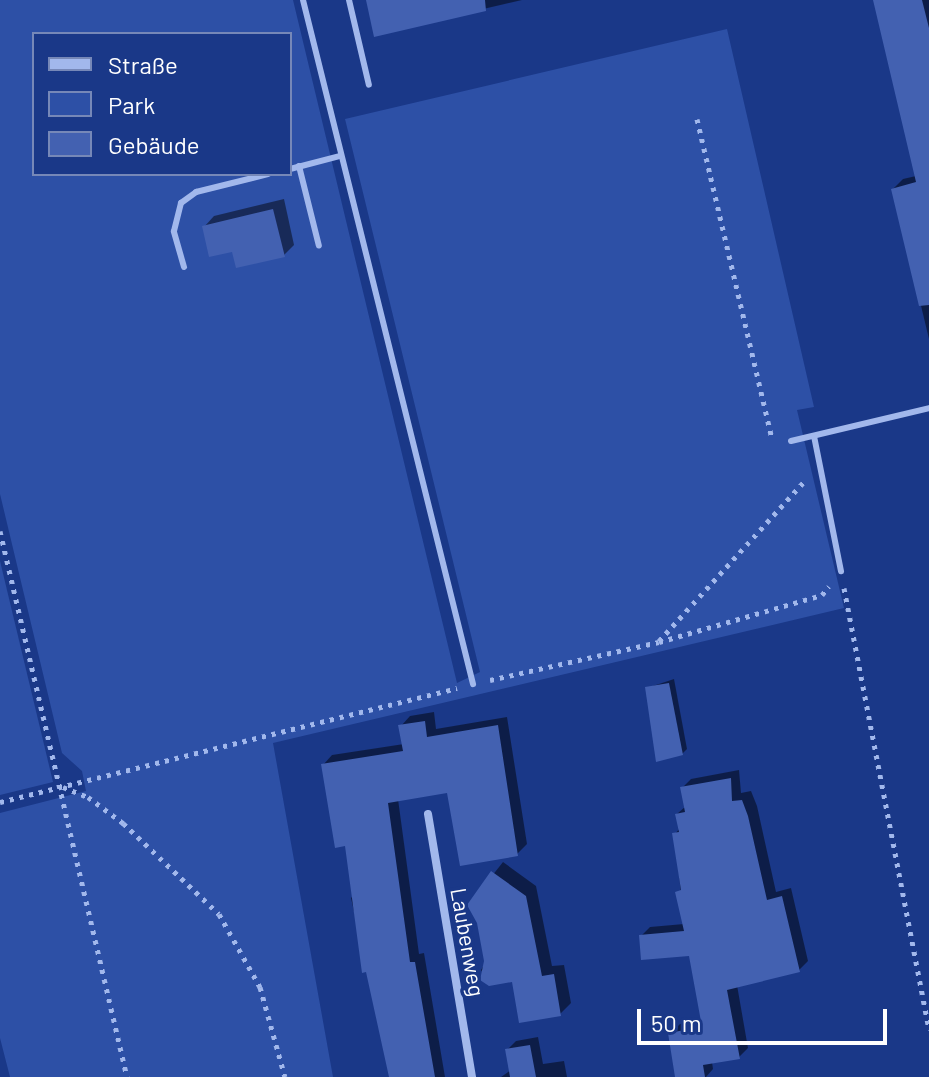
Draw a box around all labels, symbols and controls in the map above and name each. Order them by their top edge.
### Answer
legend [32,32,292,176]
text: Straße [108,50,178,79]
text: Park [108,90,155,119]
text: Gebäude [108,130,200,159]
street label: Laubenweg [445,886,491,998]
scale bar [641,993,891,1043]
text: 50 m [651,1008,702,1037]

